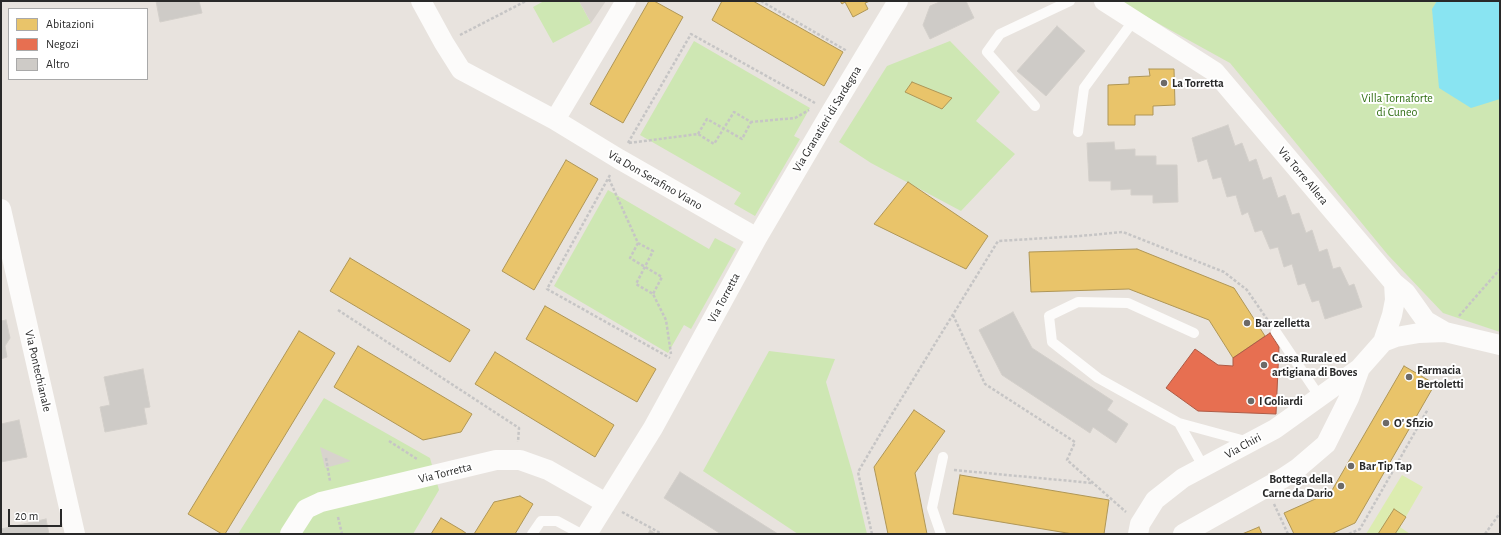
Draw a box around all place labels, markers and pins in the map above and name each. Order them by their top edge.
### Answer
place label: La Torretta [1172,76,1224,90]
marker: La Torretta [1159,78,1169,88]
place label: Bar zelletta [1255,316,1310,330]
marker: Bar zelletta [1242,318,1252,328]
place label: Cassa Rurale ed artigiana di Boves [1272,351,1357,379]
marker: Cassa Rurale ed artigiana di Boves [1259,360,1269,370]
place label: Farmacia Bertoletti [1417,363,1464,391]
marker: Farmacia Bertoletti [1404,372,1414,382]
place label: I Goliardi [1259,394,1303,408]
marker: I Goliardi [1246,396,1256,406]
place label: O' Sfizio [1394,416,1433,430]
marker: O' Sfizio [1381,418,1391,428]
place label: Bar Tip Tap [1359,459,1412,473]
marker: Bar Tip Tap [1346,461,1356,471]
place label: Bottega della Carne da Dario [1262,472,1333,500]
marker: Bottega della Carne da Dario [1336,481,1346,491]

